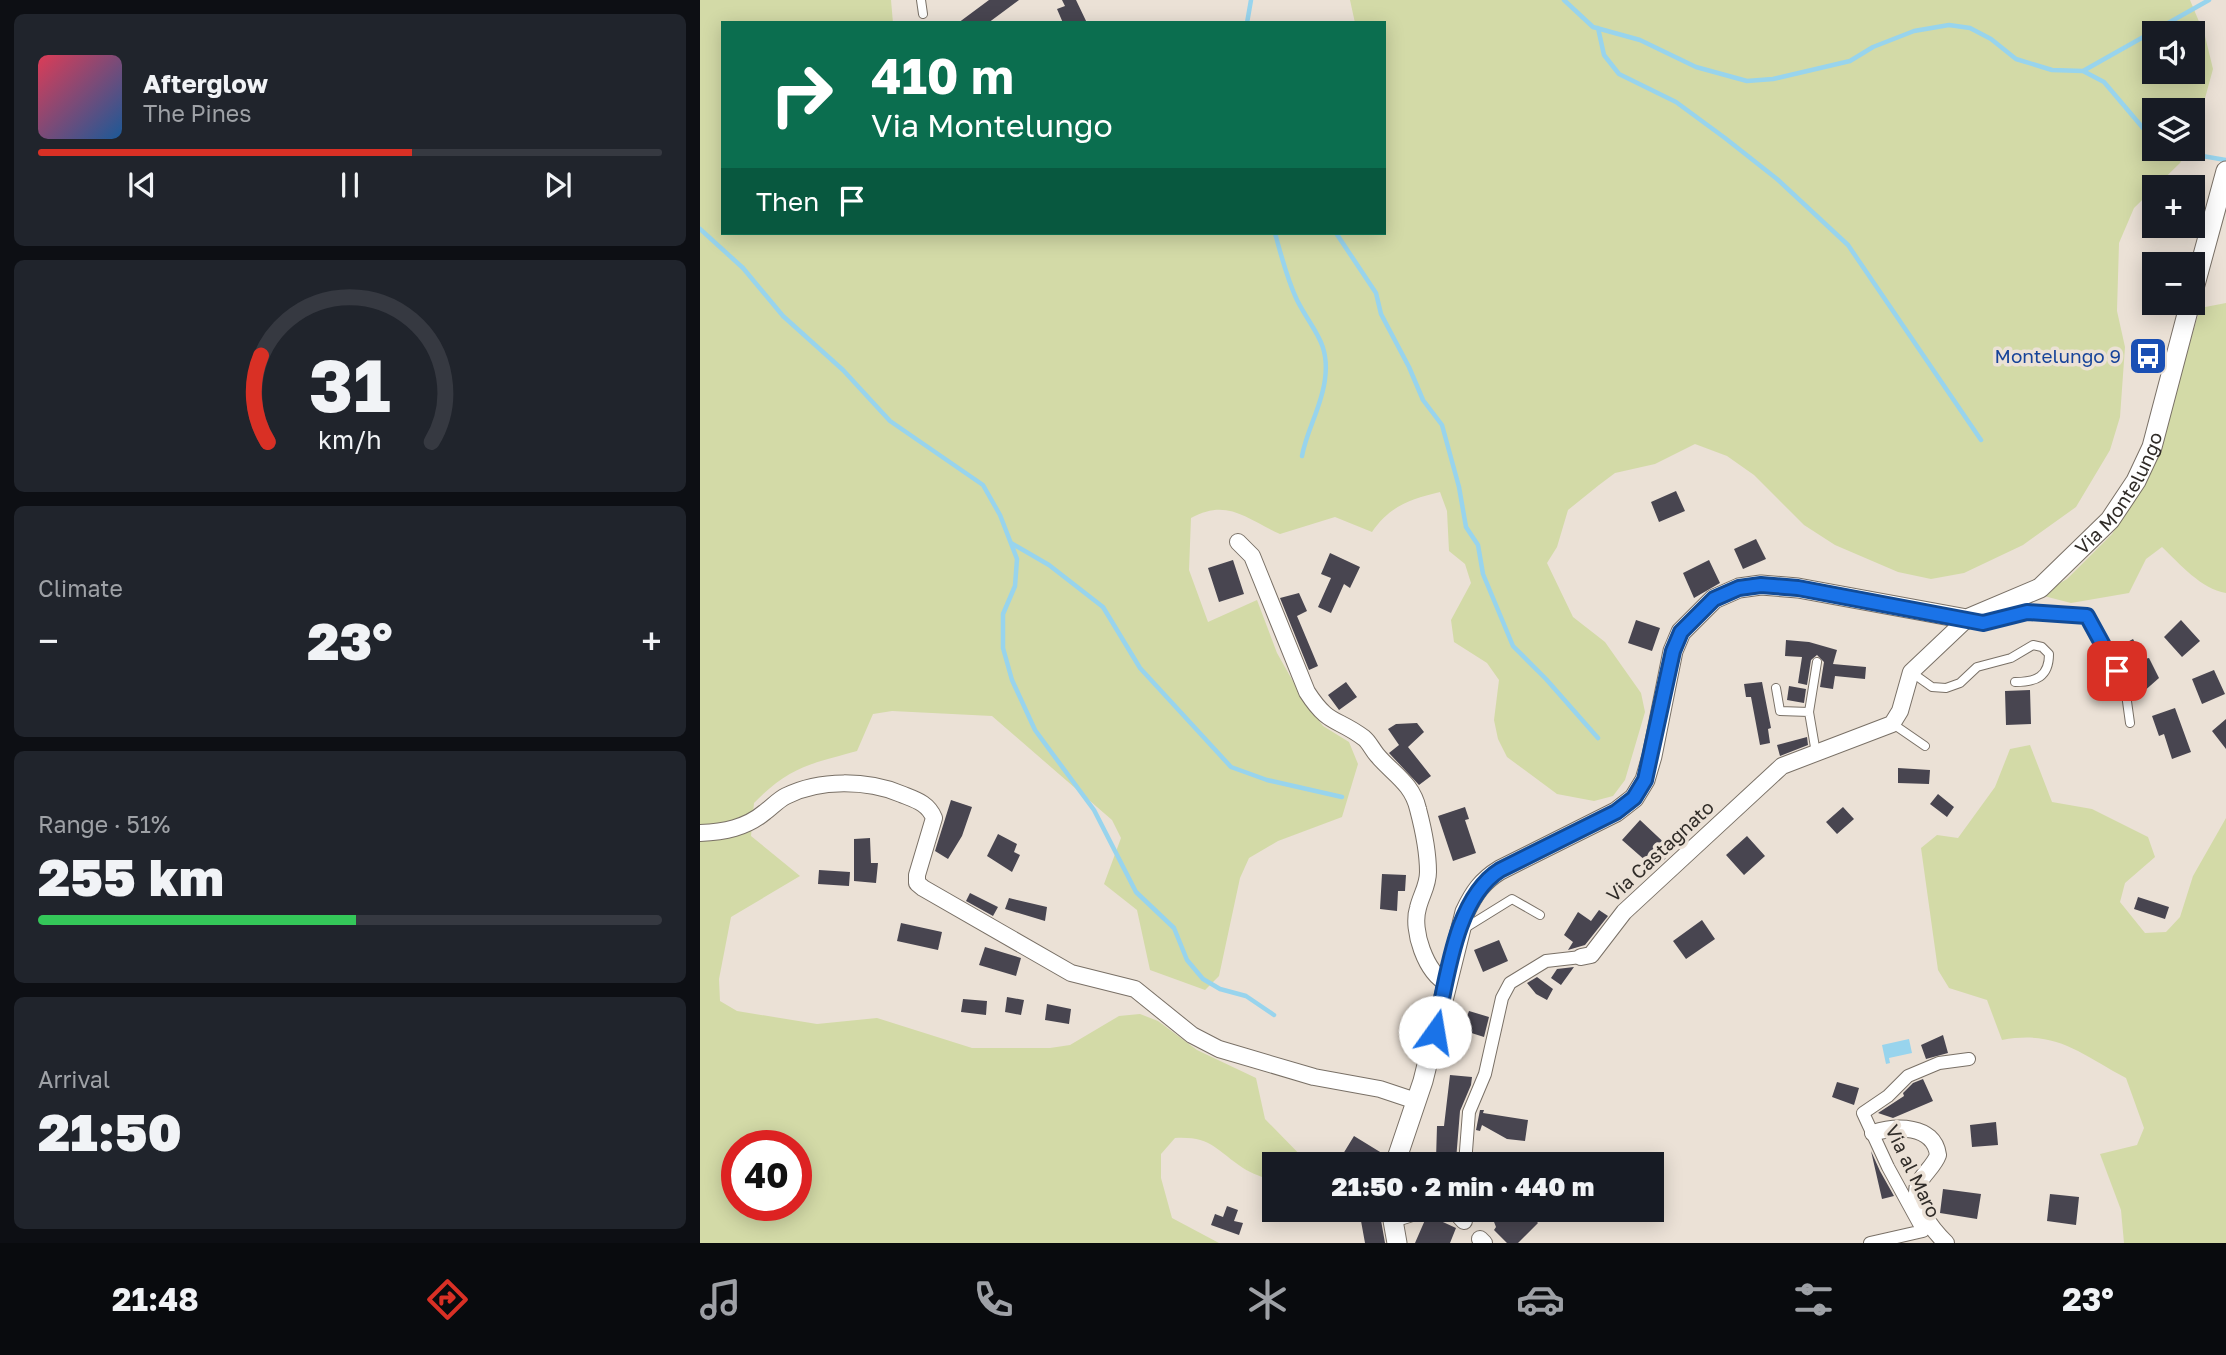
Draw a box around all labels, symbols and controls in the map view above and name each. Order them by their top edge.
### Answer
map controls [2142,21,2205,315]
button: sound [2142,21,2205,84]
text: 410 m [871,46,1014,105]
icon: right [756,49,847,140]
text: Afterglow [143,68,268,99]
button: layers [2142,98,2205,161]
text: The Pines [143,99,251,127]
text: Via Montelungo [871,106,1113,144]
icon: previous [123,166,161,204]
icon: pause [331,166,369,204]
icon: next [539,166,577,204]
button: + [2142,175,2205,238]
icon: arrive [833,182,871,220]
text: Then [756,186,819,217]
button: − [2142,252,2205,315]
bus stop icon: Montelungo 9 [2127,335,2169,377]
text: 31 [309,341,391,428]
place label: Montelungo 9 [1995,344,2121,367]
text: km/h [318,423,382,454]
street label: Via Montelungo [2070,430,2166,559]
text: Climate [38,574,123,602]
text: 23° [307,609,393,671]
text: − [38,618,59,663]
text: + [641,618,662,663]
pin [2087,641,2147,701]
icon: arrive [2098,652,2136,690]
street label: Via Castagnato [1601,795,1718,906]
text: Range · 51% [38,810,170,838]
text: 255 km [38,845,224,907]
position arrow [1398,995,1472,1069]
text: Arrival [38,1065,110,1093]
text: 21:50 [38,1100,182,1162]
street label: Via al Maro [1881,1121,1946,1221]
speed limit sign: 40 [721,1130,812,1221]
text: 21:50 · 2 min · 440 m [1332,1171,1594,1202]
icon: directions [423,1275,472,1324]
icon: music [696,1275,745,1324]
icon: phone [969,1275,1018,1324]
icon: climate [1243,1275,1292,1324]
icon: car [1516,1275,1565,1324]
icon: filters [1789,1275,1838,1324]
text: 21:48 [112,1280,199,1318]
text: 23° [2062,1280,2114,1318]

